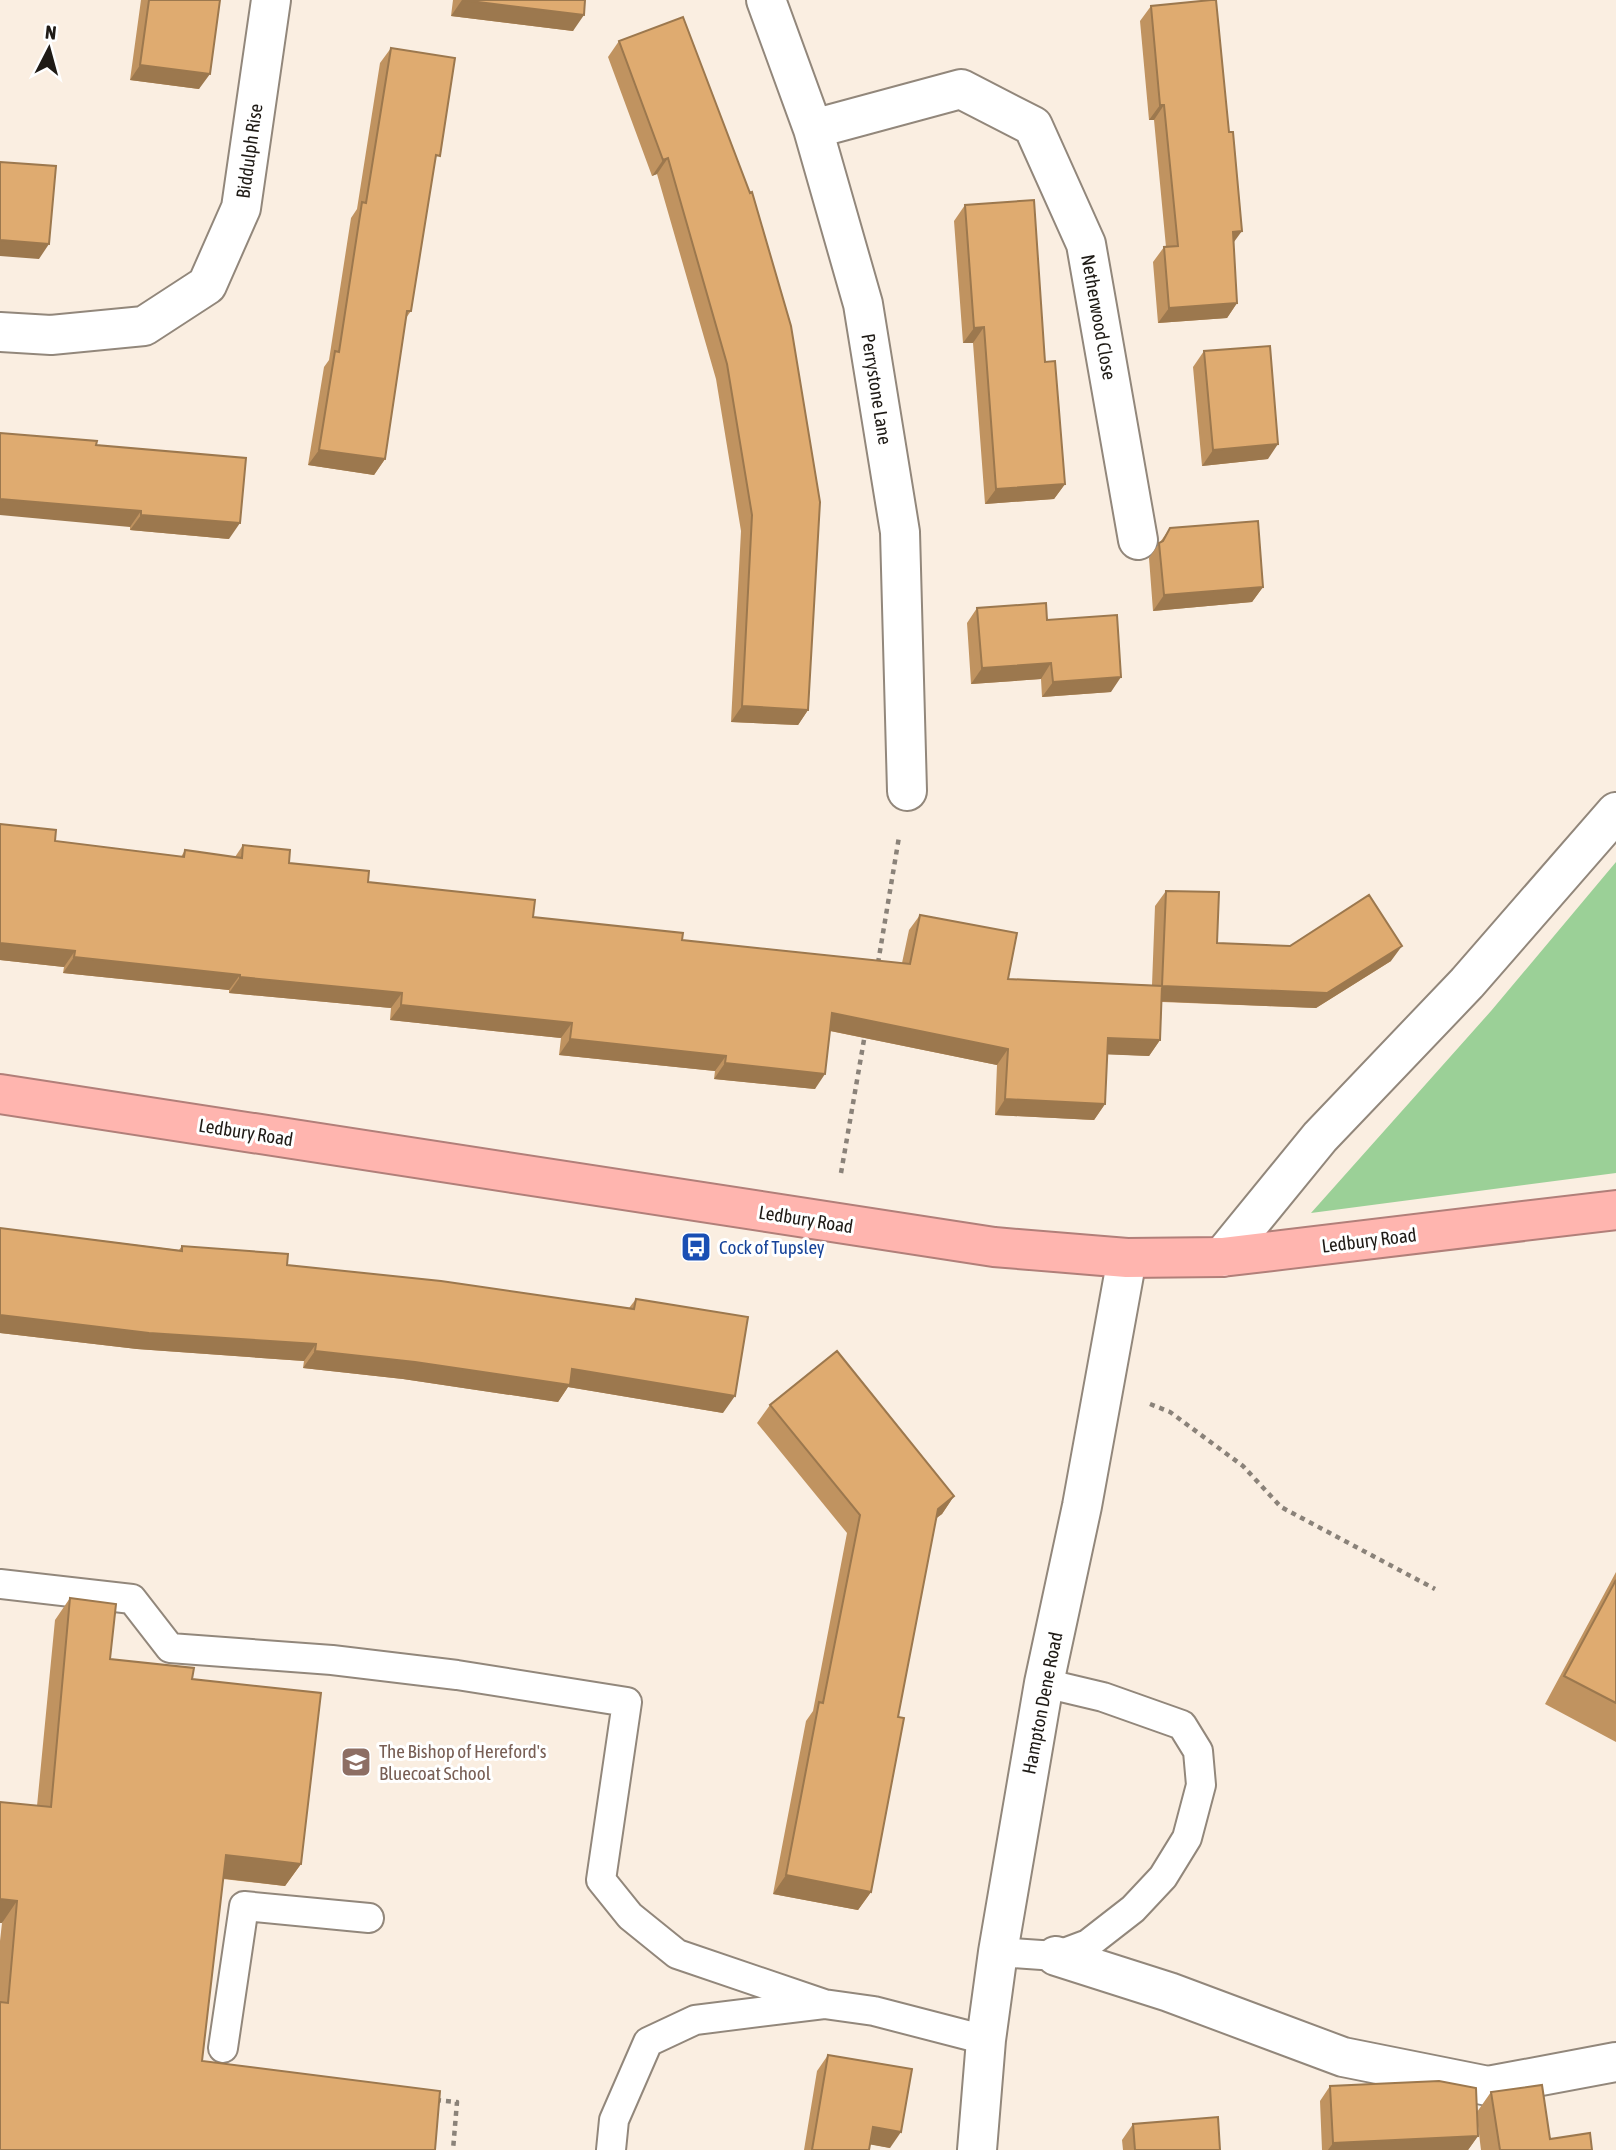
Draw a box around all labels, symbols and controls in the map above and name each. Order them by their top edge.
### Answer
north arrow [14,14,84,84]
text: N [44,21,58,44]
street label: Biddulph Rise [231,102,267,200]
street label: Netherwood Close [1077,253,1121,381]
street label: Perrystone Lane [857,332,897,446]
street label: Ledbury Road [197,1114,295,1150]
street label: Ledbury Road [757,1201,855,1237]
street label: Ledbury Road [1320,1223,1418,1257]
bus stop icon: Cock of Tupsley [679,1230,713,1264]
place label: Cock of Tupsley [719,1236,825,1258]
street label: Hampton Dene Road [1017,1630,1067,1776]
place label: The Bishop of Hereford's Bluecoat School [379,1740,547,1784]
school or university icon: The Bishop of Hereford's Bluecoat School [339,1745,373,1779]

